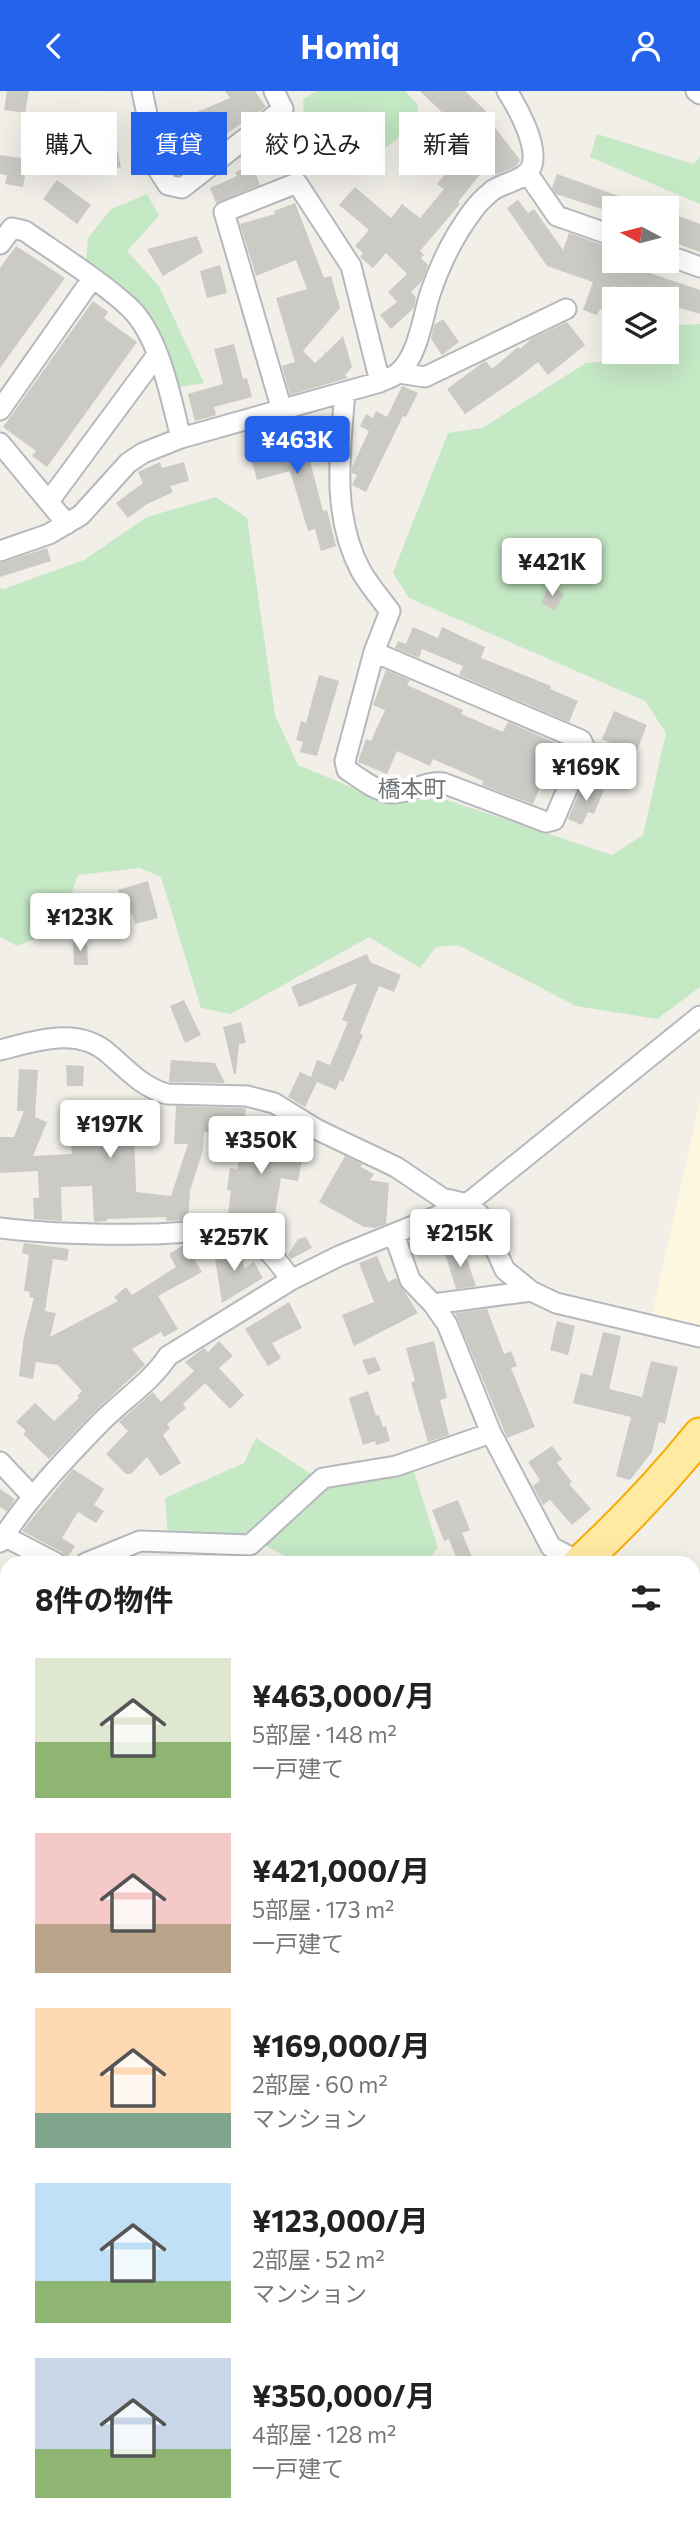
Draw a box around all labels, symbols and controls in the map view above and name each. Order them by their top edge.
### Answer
text: Homiq [301,26,399,66]
icon: back [35,27,73,65]
icon: person [627,27,665,65]
chip: 購入 [21,112,117,175]
chip: 賃貸 [131,112,227,175]
chip: 絞り込み [241,112,385,175]
chip: 新着 [399,112,495,175]
north arrow [602,196,679,273]
map controls [602,196,679,364]
button: layers [602,287,679,364]
pin: ¥463K [248,417,346,476]
text: ¥463K [261,425,333,453]
pin: ¥421K [503,539,601,598]
text: ¥421K [518,547,586,575]
pin: ¥169K [537,743,635,803]
text: ¥169K [551,752,621,780]
district label: 橋本町 [378,774,447,802]
pin: ¥123K [31,893,129,953]
text: ¥123K [46,902,114,930]
pin: ¥197K [61,1101,159,1160]
text: ¥197K [76,1109,144,1137]
pin: ¥350K [212,1117,310,1176]
text: ¥350K [225,1125,297,1153]
pin: ¥215K [411,1209,509,1269]
pin: ¥257K [185,1213,283,1273]
text: ¥215K [426,1218,494,1246]
text: ¥257K [199,1222,269,1250]
icon: filters [627,1579,665,1617]
text: 8件の物件 [35,1580,174,1617]
text: ¥463,000/月 [252,1676,435,1713]
icon: home [91,1686,175,1770]
text: 5部屋 · 148 m² [252,1720,397,1748]
text: 一戸建て [252,1754,344,1782]
text: ¥421,000/月 [252,1851,430,1888]
icon: home [91,1861,175,1945]
text: 5部屋 · 173 m² [252,1895,394,1923]
text: 一戸建て [252,1929,344,1957]
text: ¥169,000/月 [252,2026,431,2063]
icon: home [91,2036,175,2120]
text: 2部屋 · 60 m² [252,2070,388,2098]
text: マンション [252,2104,367,2132]
text: ¥123,000/月 [252,2201,429,2238]
icon: home [91,2211,175,2295]
text: 2部屋 · 52 m² [252,2245,385,2273]
text: マンション [252,2279,367,2307]
text: ¥350,000/月 [252,2376,436,2413]
icon: home [91,2386,175,2470]
text: 4部屋 · 128 m² [252,2420,396,2448]
text: 一戸建て [252,2454,344,2482]

